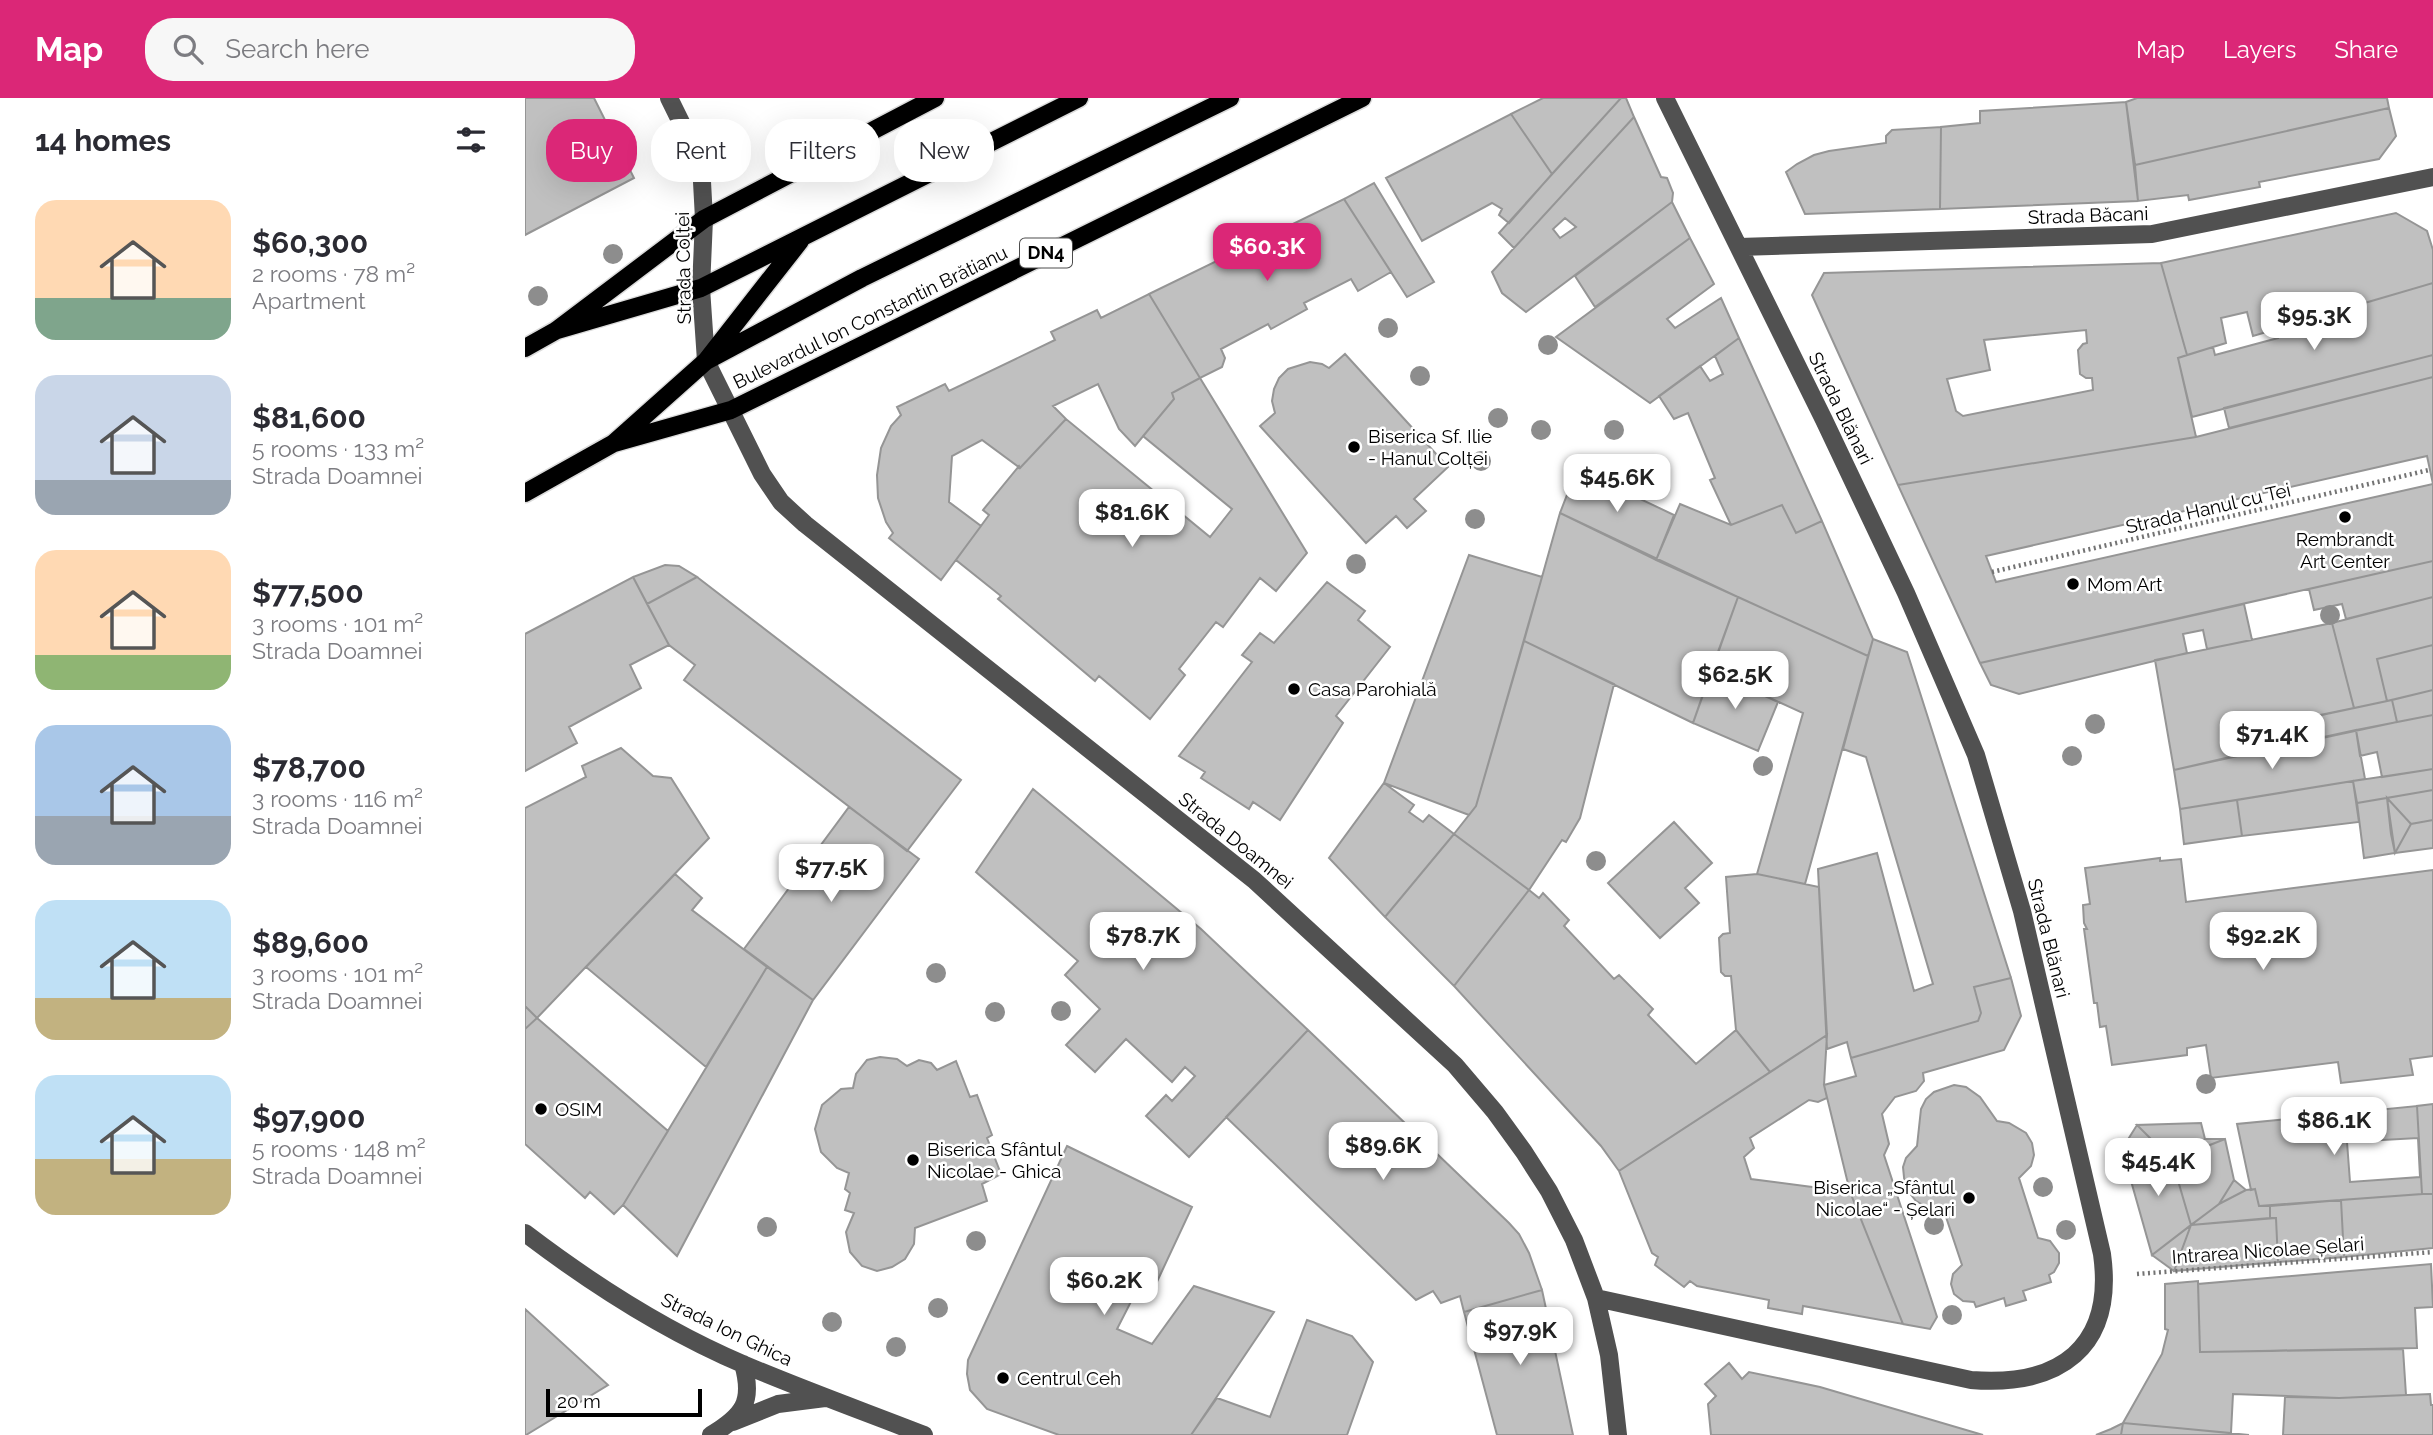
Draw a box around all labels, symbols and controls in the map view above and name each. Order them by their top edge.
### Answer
search box [145,18,635,81]
text: Map [35,30,103,69]
icon: search [169,30,207,68]
text: Search here [225,34,370,64]
text: Map [2136,35,2185,64]
text: Layers [2223,35,2296,64]
text: Share [2334,35,2398,64]
chip: Buy [546,119,637,182]
chip: Rent [651,119,751,182]
chip: Filters [765,119,880,182]
chip: New [894,119,994,182]
icon: filters [452,121,490,159]
text: 14 homes [35,123,171,158]
street label: Strada Băcani [2027,202,2149,228]
street label: Strada Colței [671,211,695,325]
pin: $60.3K [1210,223,1324,283]
text: $60,300 [252,225,368,260]
icon: home [91,228,175,312]
text: $60.3K [1229,232,1305,259]
road number: DN4 [1020,238,1072,268]
street label: Bulevardul Ion Constantin Brătianu [729,241,1011,393]
text: 2 rooms · 78 m² [252,260,415,287]
text: Apartment [252,287,366,314]
pin: $95.3K [2257,292,2371,352]
text: $95.3K [2277,301,2351,328]
street label: Strada Blănari [1804,348,1878,468]
text: $81,600 [252,400,366,435]
icon: home [91,403,175,487]
place label: Biserica Sf. Ilie - Hanul Colței [1368,425,1492,469]
text: 5 rooms · 133 m² [252,435,424,462]
marker: Biserica Sf. Ilie - Hanul Colței [1346,439,1362,455]
pin: $45.6K [1560,454,1674,514]
text: Strada Doamnei [252,462,422,489]
text: $45.6K [1580,463,1654,490]
street label: Strada Hanul cu Tei [2123,478,2293,538]
pin: $81.6K [1075,490,1189,549]
text: $81.6K [1095,498,1169,525]
marker: Rembrandt Art Center [2337,509,2353,525]
place label: Rembrandt Art Center [2296,528,2395,572]
place label: Mom Art [2087,573,2163,595]
text: $77,500 [252,575,364,610]
marker: Mom Art [2065,576,2081,592]
icon: home [91,578,175,662]
text: 3 rooms · 101 m² [252,610,423,637]
text: Strada Doamnei [252,637,422,664]
pin: $62.5K [1678,652,1792,711]
text: $62.5K [1698,660,1772,687]
place label: Casa Parohială [1308,678,1437,700]
marker: Casa Parohială [1286,681,1302,697]
pin: $71.4K [2215,712,2329,771]
text: $71.4K [2236,720,2308,747]
text: $78,700 [252,750,366,785]
icon: home [91,753,175,837]
text: 3 rooms · 116 m² [252,785,423,812]
street label: Strada Doamnei [1174,787,1298,893]
text: Strada Doamnei [252,812,422,839]
pin: $77.5K [774,844,888,904]
text: $77.5K [795,853,867,880]
street label: Strada Blănari [2024,876,2074,1000]
pin: $78.7K [1086,912,1200,972]
pin: $92.2K [2206,912,2320,972]
text: $78.7K [1106,921,1180,948]
text: $92.2K [2226,921,2300,948]
text: $89,600 [252,925,369,960]
icon: home [91,928,175,1012]
text: 3 rooms · 101 m² [252,960,423,987]
text: Strada Doamnei [252,987,422,1014]
place label: OSIM [555,1098,602,1120]
pin: $86.1K [2277,1098,2391,1157]
text: $97,900 [252,1100,365,1135]
marker: OSIM [533,1101,549,1117]
icon: home [91,1103,175,1187]
text: $86.1K [2297,1106,2371,1133]
pin: $89.6K [1326,1122,1440,1182]
text: $89.6K [1345,1131,1421,1158]
text: 5 rooms · 148 m² [252,1135,426,1162]
place label: Biserica Sfântul Nicolae - Ghica [927,1138,1063,1182]
pin: $45.4K [2101,1138,2215,1198]
text: $45.4K [2121,1147,2195,1174]
marker: Biserica Sfântul Nicolae - Ghica [905,1152,921,1168]
text: Strada Doamnei [252,1162,422,1189]
place label: Biserica „Sfântul Nicolae“ - Șelari [1813,1176,1956,1220]
marker: Biserica „Sfântul Nicolae“ - Șelari [1961,1190,1977,1206]
street label: Intrarea Nicolae Șelari [2171,1232,2365,1268]
pin: $60.2K [1047,1258,1161,1317]
text: $60.2K [1066,1266,1142,1293]
street label: Strada Ion Ghica [658,1288,796,1370]
pin: $97.9K [1463,1308,1577,1367]
text: $97.9K [1483,1316,1557,1343]
place label: Centrul Ceh [1017,1367,1121,1389]
marker: Centrul Ceh [995,1370,1011,1386]
scale bar [546,1386,702,1418]
text: 20 m [557,1390,601,1412]

